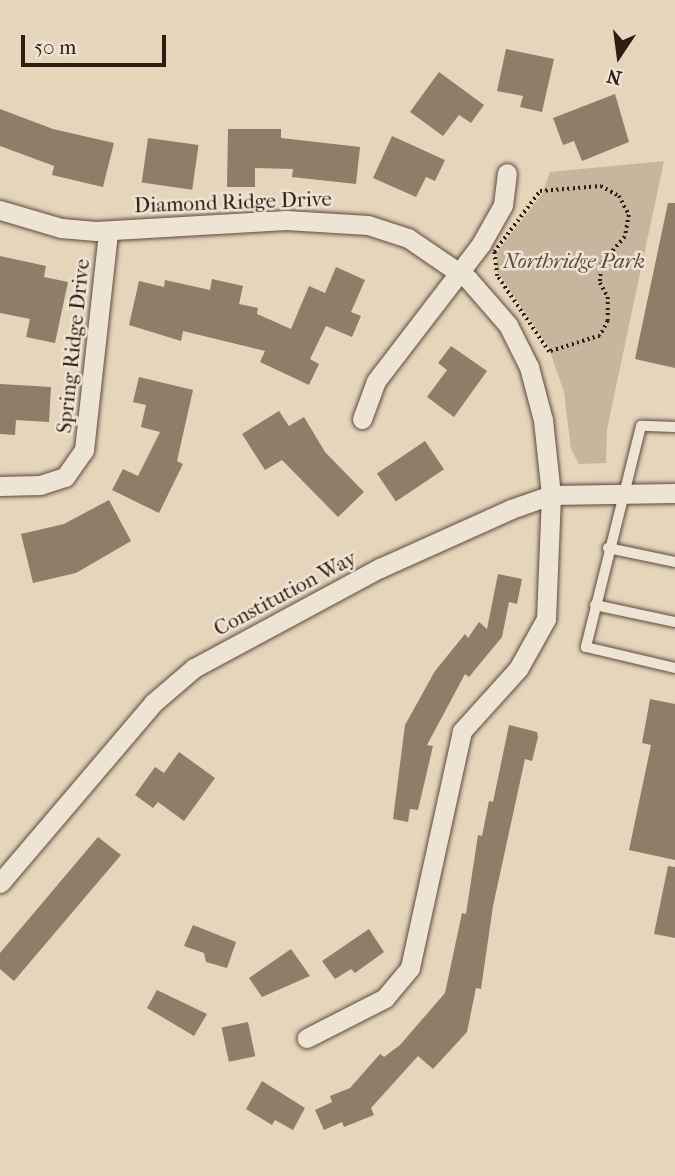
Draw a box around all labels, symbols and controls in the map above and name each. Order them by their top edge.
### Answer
scale bar [24,21,170,65]
north arrow [584,21,654,91]
text: 50 m [34,35,77,59]
text: N [605,64,624,89]
street label: Diamond Ridge Drive [134,186,332,218]
park label: Northridge Park [503,248,645,274]
street label: Spring Ridge Drive [51,258,95,434]
street label: Constitution Way [209,545,361,641]

